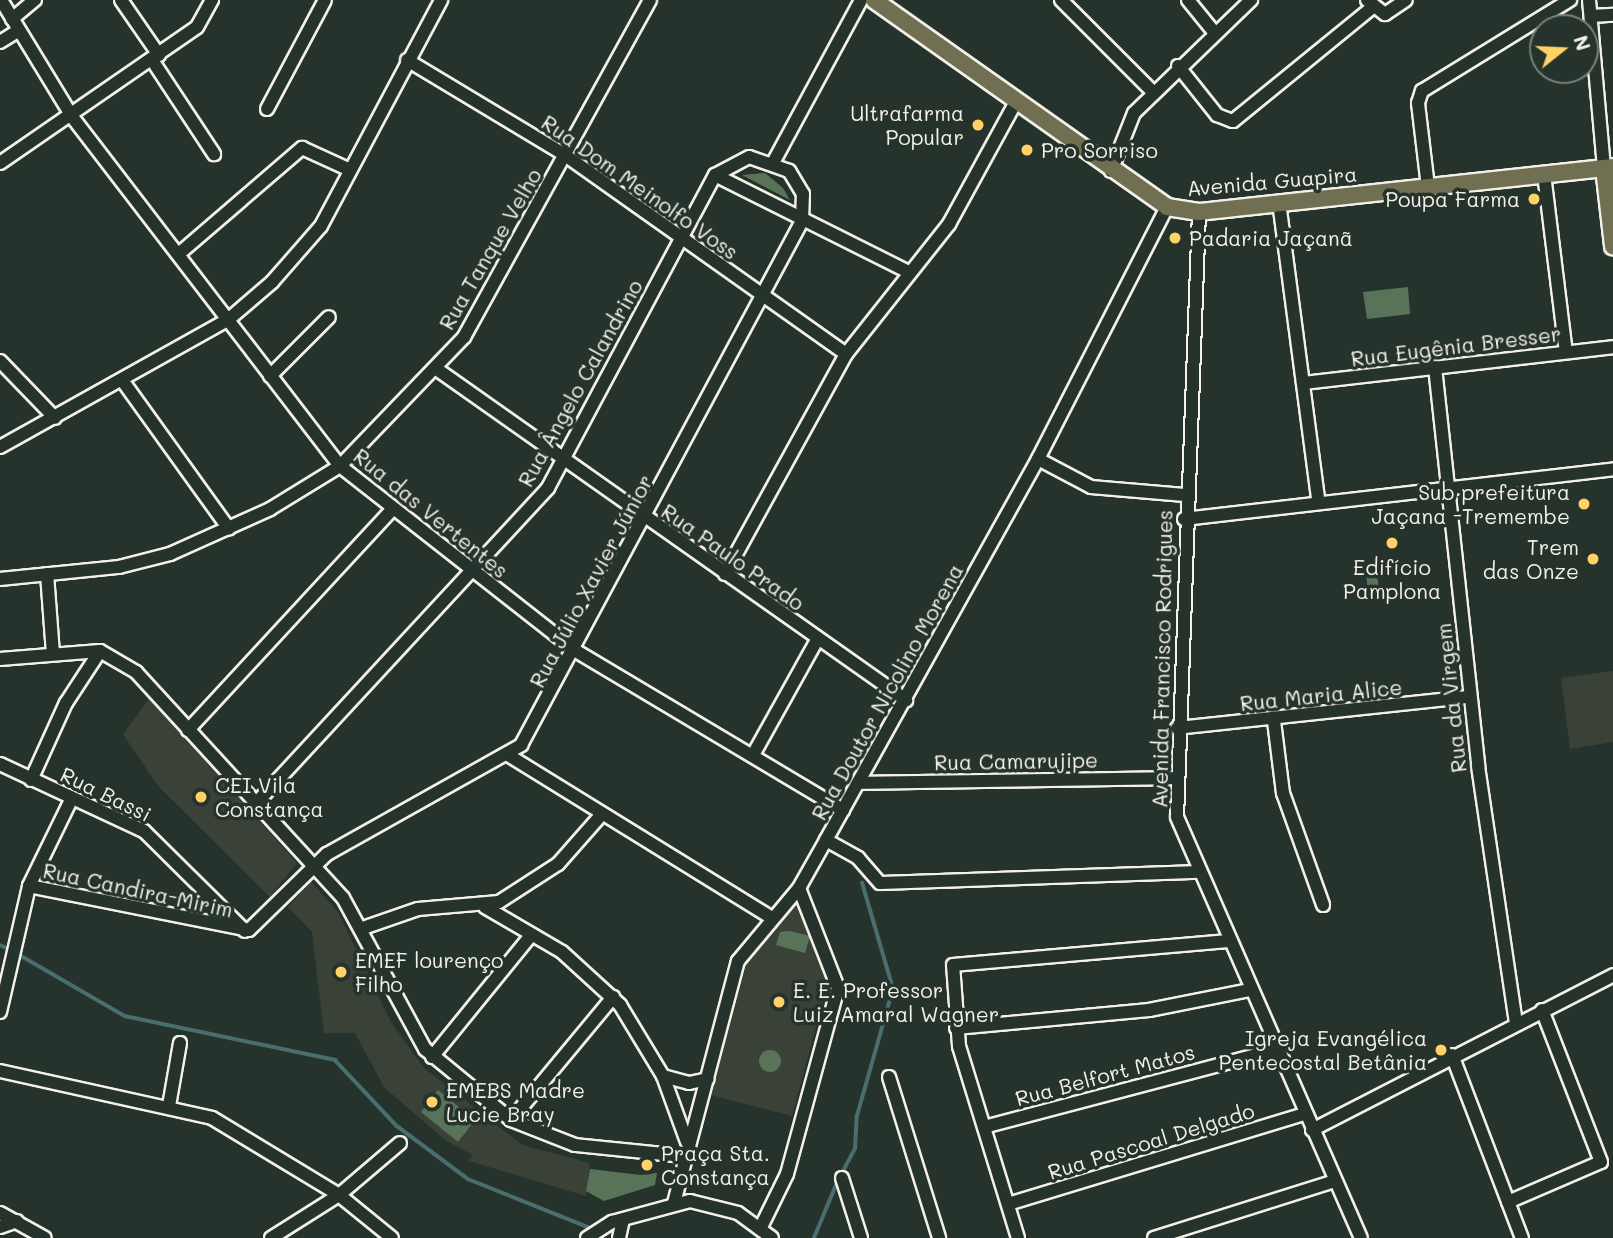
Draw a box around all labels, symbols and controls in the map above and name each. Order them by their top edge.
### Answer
north arrow [1529,14,1599,84]
text: N [1568,32,1597,54]
place label: Ultrafarma Popular [850,100,964,150]
street label: Rua Dom Meinolfo Voss [537,109,743,265]
marker: Ultrafarma Popular [970,117,986,133]
place label: Pro Sorriso [1041,137,1158,163]
marker: Pro Sorriso [1019,142,1035,158]
street label: Avenida Guapira [1186,161,1358,201]
street label: Rua Tanque Velho [434,164,546,334]
place label: Poupa Farma [1385,186,1520,212]
marker: Poupa Farma [1526,191,1542,207]
place label: Padaria Jaçanã [1189,225,1353,251]
marker: Padaria Jaçanã [1167,230,1183,246]
street label: Rua Ângelo Calandrino [513,275,647,491]
street label: Rua Eugênia Bresser [1349,321,1563,371]
street label: Rua das Vertentes [349,443,513,583]
street label: Rua Júlio Xavier Júnior [524,470,658,692]
place label: Sub prefeitura Jaçana -Tremembe [1372,479,1570,529]
marker: Sub prefeitura Jaçana -Tremembe [1576,496,1592,512]
street label: Rua Paulo Prado [657,498,809,616]
street label: Avenida Francisco Rodrigues [1147,510,1177,808]
place label: Trem das Onze [1483,534,1579,584]
marker: Edifício Pamplona [1384,535,1400,551]
marker: Trem das Onze [1585,551,1601,567]
place label: Edifício Pamplona [1343,554,1441,604]
street label: Rua Doutor Nicolino Morena [806,560,968,824]
street label: Rua da Virgem [1431,622,1471,774]
street label: Rua Maria Alice [1239,674,1403,716]
street label: Rua Camarujipe [934,747,1098,775]
street label: Rua Bassi [57,761,155,827]
place label: CEI Vila Constança [215,772,324,822]
marker: CEI Vila Constança [193,789,209,805]
street label: Rua Candira-Mirim [41,858,235,922]
place label: EMEF lourenço Filho [355,947,503,997]
marker: EMEF lourenço Filho [333,964,349,980]
place label: E. E. Professor Luiz Amaral Wagner [793,977,999,1027]
marker: E. E. Professor Luiz Amaral Wagner [771,994,787,1010]
place label: Igreja Evangélica Pentecostal Betânia [1218,1025,1427,1075]
street label: Rua Belfort Matos [1012,1039,1198,1111]
marker: Igreja Evangélica Pentecostal Betânia [1433,1042,1449,1058]
place label: EMEBS Madre Lucie Bray [446,1077,585,1127]
marker: EMEBS Madre Lucie Bray [424,1094,440,1110]
street label: Rua Pascoal Delgado [1045,1098,1257,1184]
place label: Praça Sta. Constança [661,1140,770,1190]
marker: Praça Sta. Constança [639,1157,655,1173]

